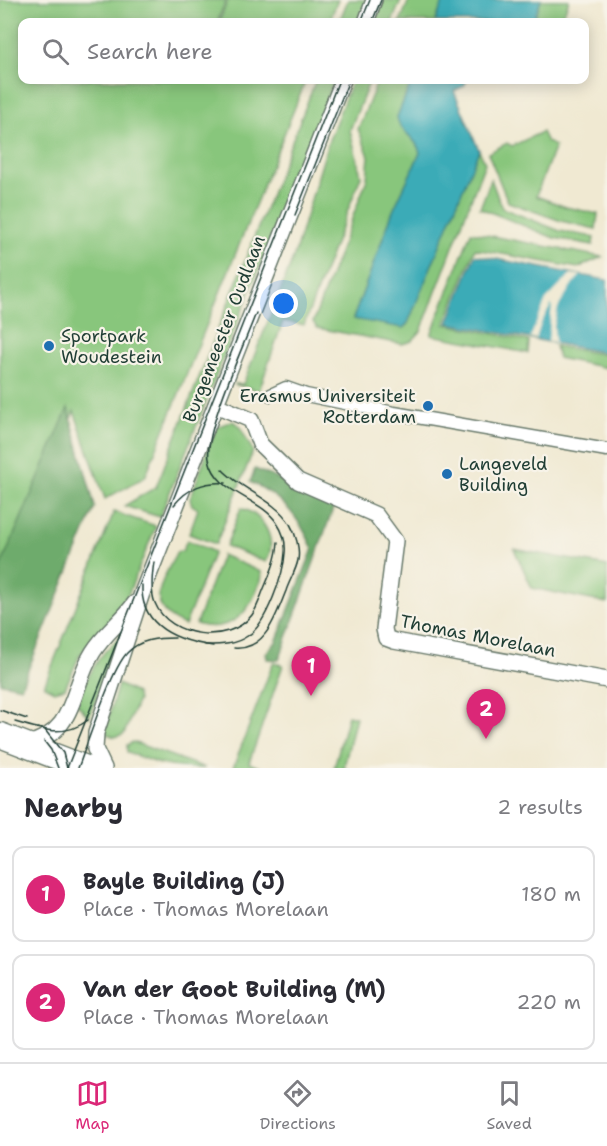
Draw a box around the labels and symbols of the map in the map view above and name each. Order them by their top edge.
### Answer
street label: Burgemeester Oudlaan [177,232,271,426]
your location [269,289,298,318]
place label: Sportpark Woudestein [61,324,162,369]
marker: Sportpark Woudestein [42,339,56,353]
place label: Erasmus Universiteit Rotterdam [240,384,416,429]
marker: Erasmus Universiteit Rotterdam [421,399,435,413]
place label: Langeveld Building [459,452,548,497]
marker: Langeveld Building [440,467,454,481]
street label: Thomas Morelaan [398,609,558,663]
pin: 1 [292,646,330,696]
pin: 2 [466,690,506,739]

